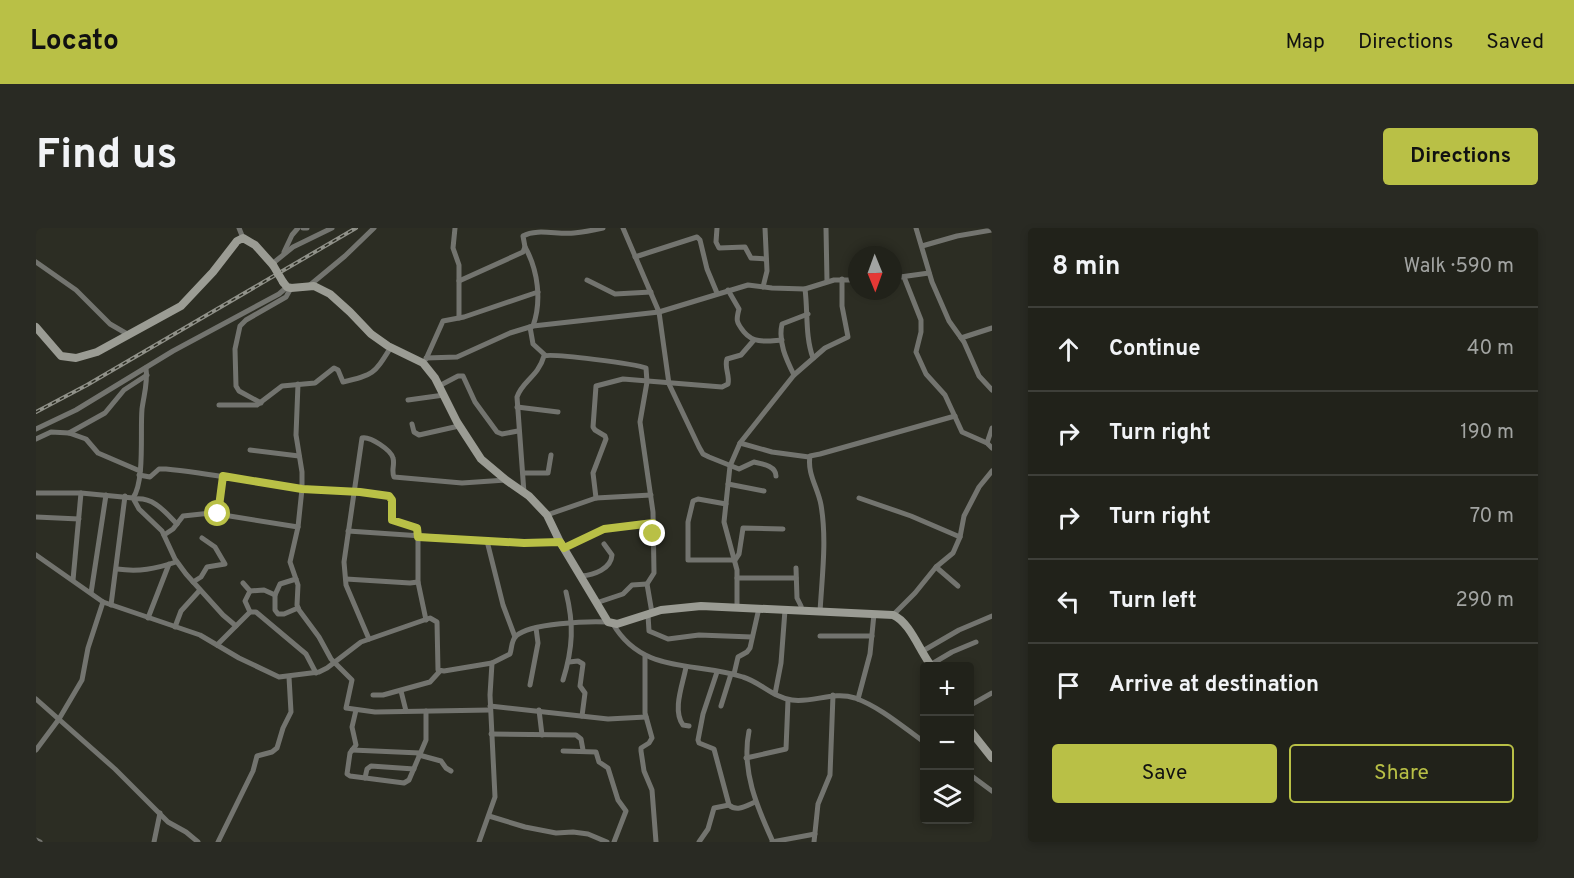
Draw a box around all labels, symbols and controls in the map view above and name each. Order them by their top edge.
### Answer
text: Locato [30,24,119,60]
text: Map [1285,29,1325,56]
text: Directions [1358,29,1453,56]
text: Saved [1486,29,1544,56]
button: Directions [1383,128,1538,185]
text: Find us [36,130,177,183]
north arrow [848,246,902,300]
text: 8 min [1052,251,1120,284]
text: Walk · 590 m [1403,254,1514,280]
icon: ahead [1052,333,1085,366]
text: Continue [1109,336,1200,363]
text: 40 m [1467,336,1514,362]
icon: right [1052,417,1085,450]
text: Turn right [1109,420,1211,447]
text: 190 m [1460,420,1514,446]
route start [204,500,230,526]
icon: right [1052,501,1085,534]
text: Turn right [1109,504,1211,531]
text: 70 m [1470,504,1514,530]
route end [639,520,665,546]
icon: left [1052,585,1085,618]
text: Turn left [1109,588,1197,615]
text: 290 m [1456,588,1514,614]
map controls [920,662,974,824]
button: + [920,662,974,716]
icon: arrive [1052,669,1085,702]
text: Arrive at destination [1109,672,1319,699]
button: − [920,716,974,770]
button: Save [1052,744,1277,803]
button: Share [1289,744,1514,803]
button: layers [920,770,974,824]

